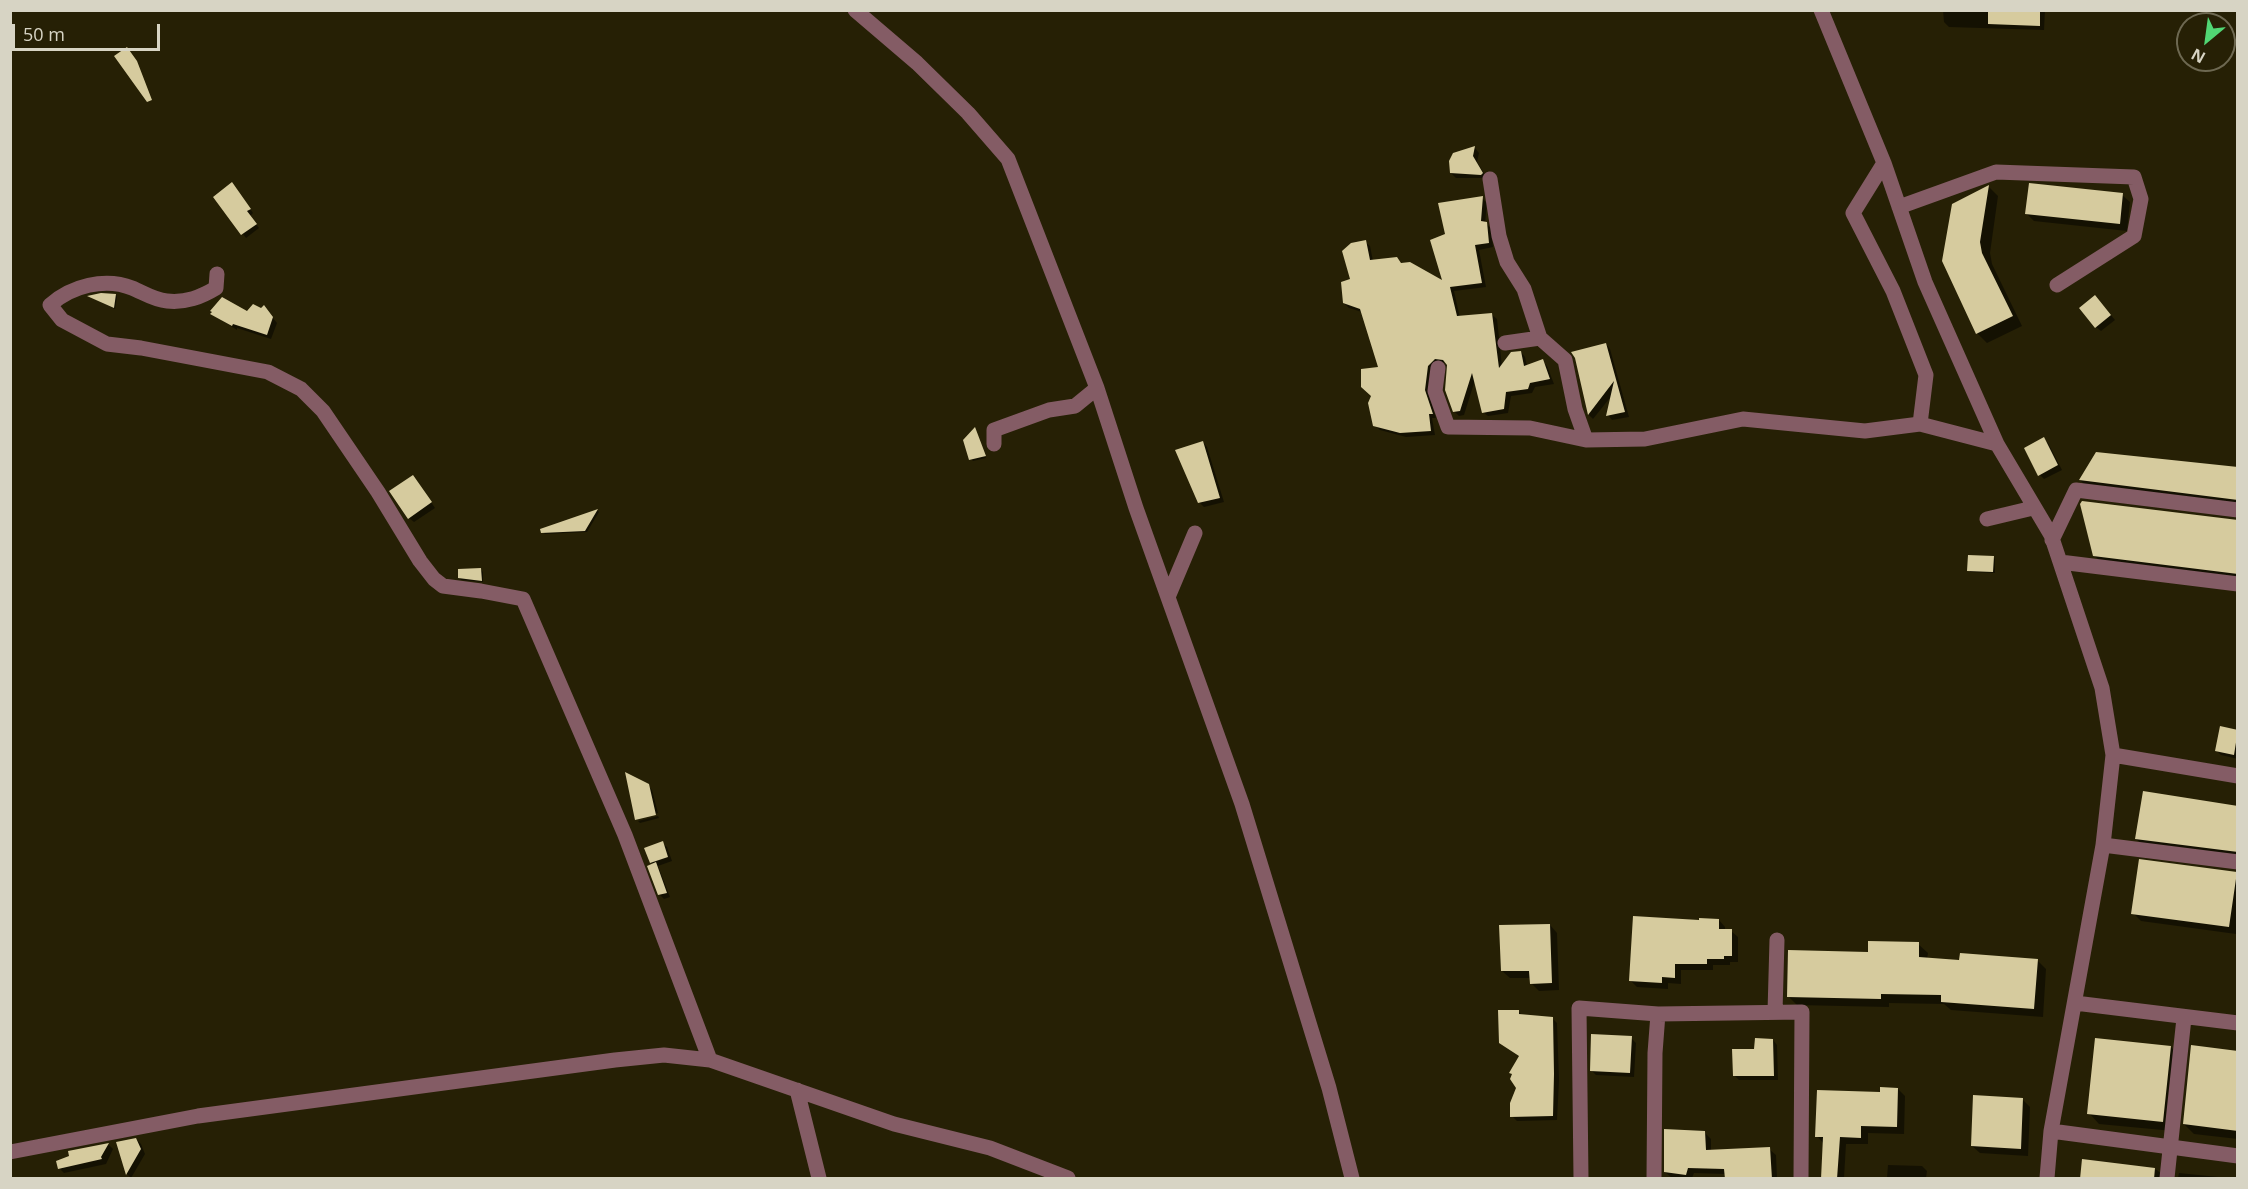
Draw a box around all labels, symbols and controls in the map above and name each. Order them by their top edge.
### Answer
scale bar [15,12,164,50]
north arrow [2176,12,2236,72]
text: 50 m [23,22,65,46]
text: N [2187,43,2209,69]

